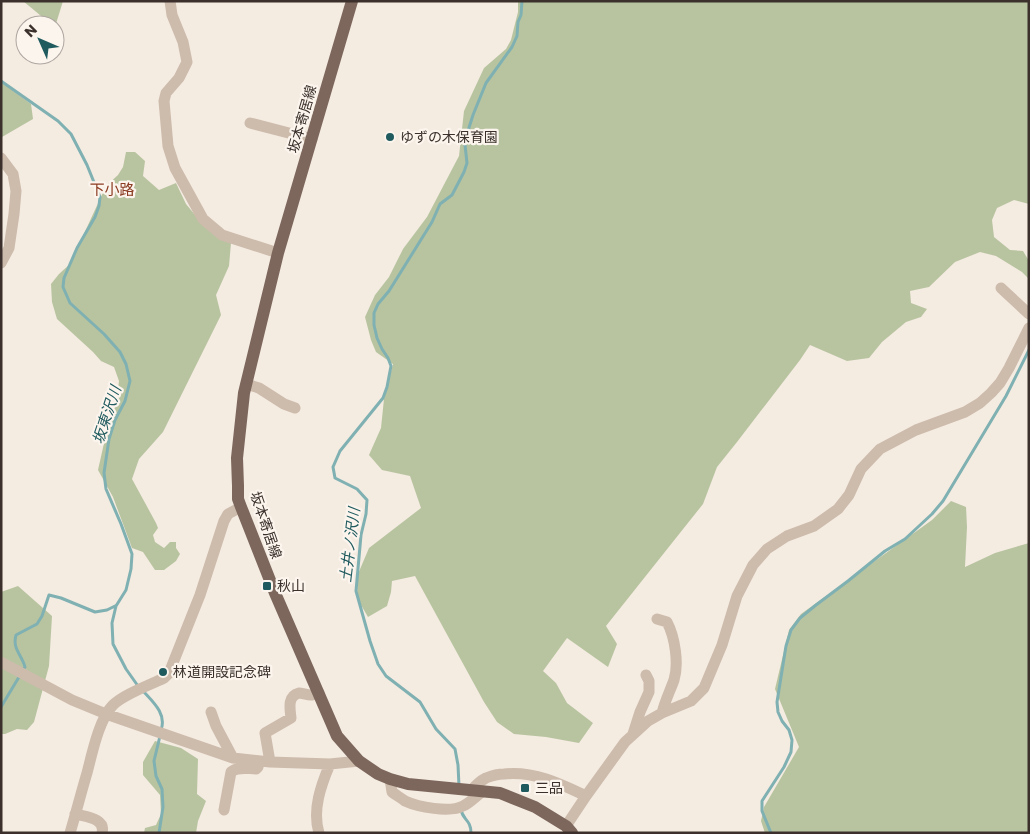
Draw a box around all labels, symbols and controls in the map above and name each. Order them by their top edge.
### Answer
north arrow [15,15,65,65]
text: N [20,20,42,42]
street label: 坂本寄居線 [283,83,321,155]
place label: ゆずの木保育園 [400,127,498,147]
marker: ゆずの木保育園 [384,131,396,143]
district label: 下小路 [89,179,135,200]
water label: 坂東沢川 [87,381,126,447]
street label: 坂本寄居線 [245,489,287,561]
water label: 土井ノ沢川 [335,504,365,583]
place label: 秋山 [277,576,305,596]
marker: 秋山 [261,580,273,592]
place label: 林道開設記念碑 [173,662,271,682]
marker: 林道開設記念碑 [157,666,169,678]
place label: 三品 [535,778,563,798]
marker: 三品 [519,782,531,794]

